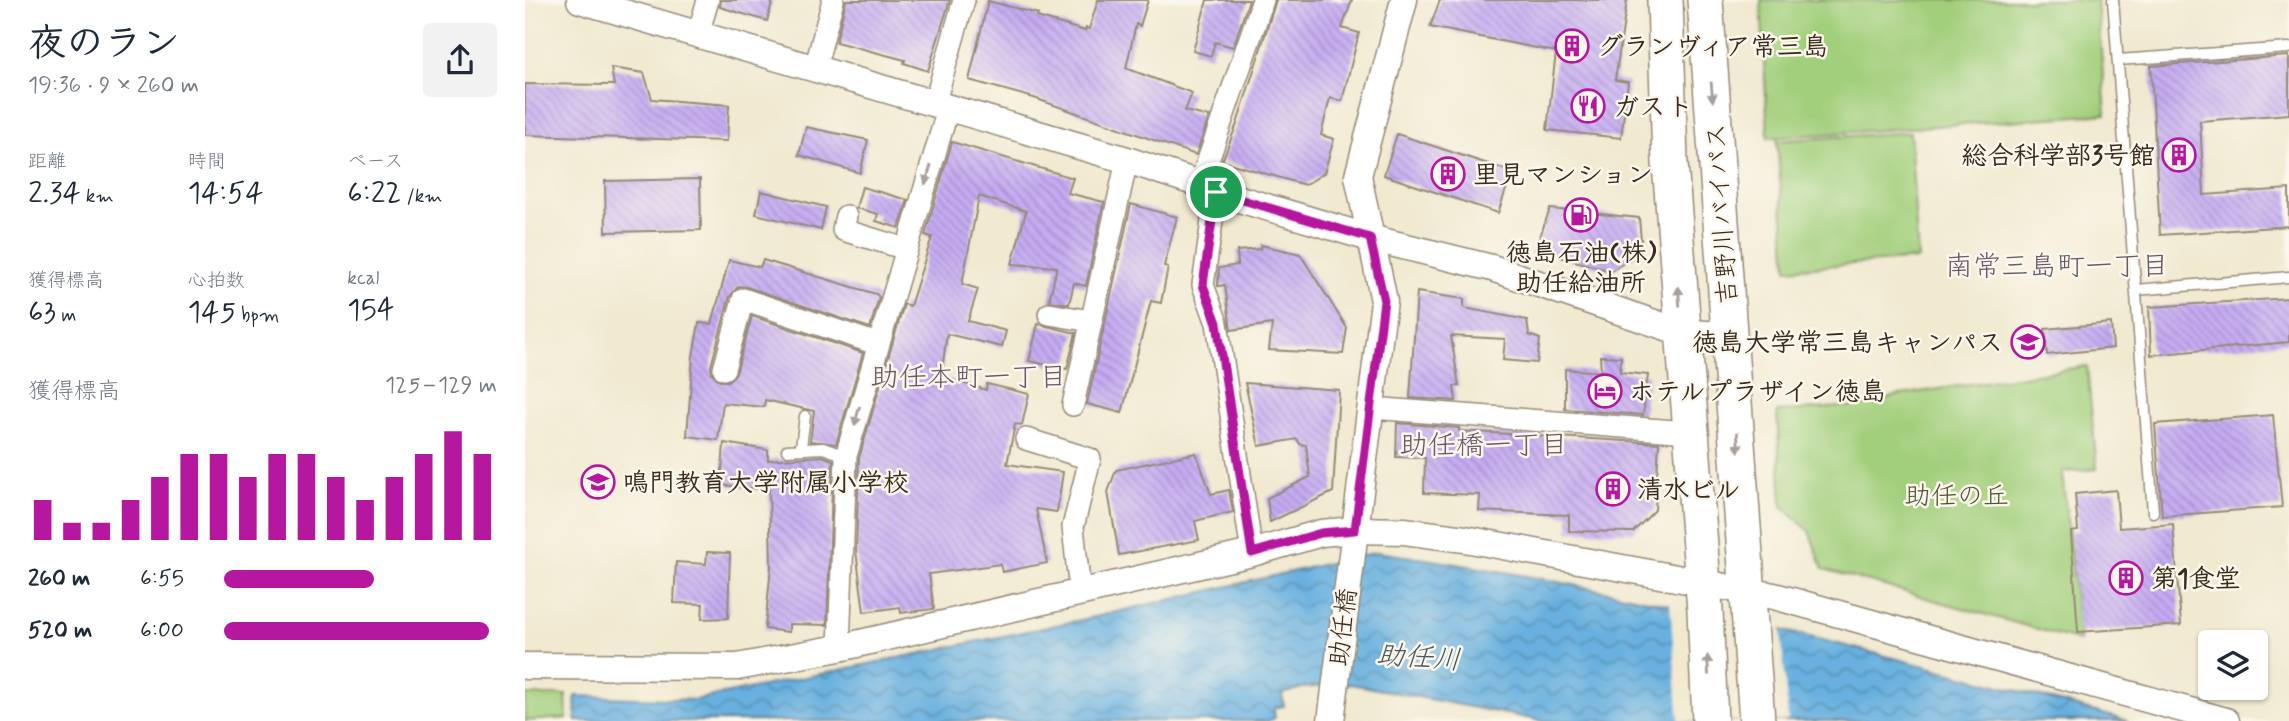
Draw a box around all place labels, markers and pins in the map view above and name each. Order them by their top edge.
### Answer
building icon: グランヴィア常三島 [1553,27,1591,65]
place label: グランヴィア常三島 [1597,31,1829,65]
restaurant icon: ガスト [1569,87,1607,125]
place label: ガスト [1613,91,1694,125]
building icon: 総合科学部3号館 [2160,136,2198,174]
place label: 総合科学部3号館 [1961,140,2155,174]
building icon: 里見マンション [1429,155,1467,193]
place label: 里見マンション [1473,159,1653,193]
pin [1186,162,1246,222]
fuel station icon: 徳島石油(株) 助任給油所 [1562,196,1600,234]
place label: 徳島石油(株) 助任給油所 [1506,237,1657,301]
school or university icon: 徳島大学常三島キャンパス [2009,323,2047,361]
place label: 徳島大学常三島キャンパス [1692,327,2003,361]
hotel icon: ホテルプラザイン徳島 [1586,372,1624,410]
place label: ホテルプラザイン徳島 [1629,376,1886,410]
school or university icon: 鳴門教育大学附属小学校 [579,463,617,501]
place label: 鳴門教育大学附属小学校 [623,467,909,501]
building icon: 清水ビル [1594,470,1632,508]
place label: 清水ビル [1637,474,1740,508]
building icon: 第1食堂 [2107,559,2145,597]
place label: 第1食堂 [2151,563,2241,597]

